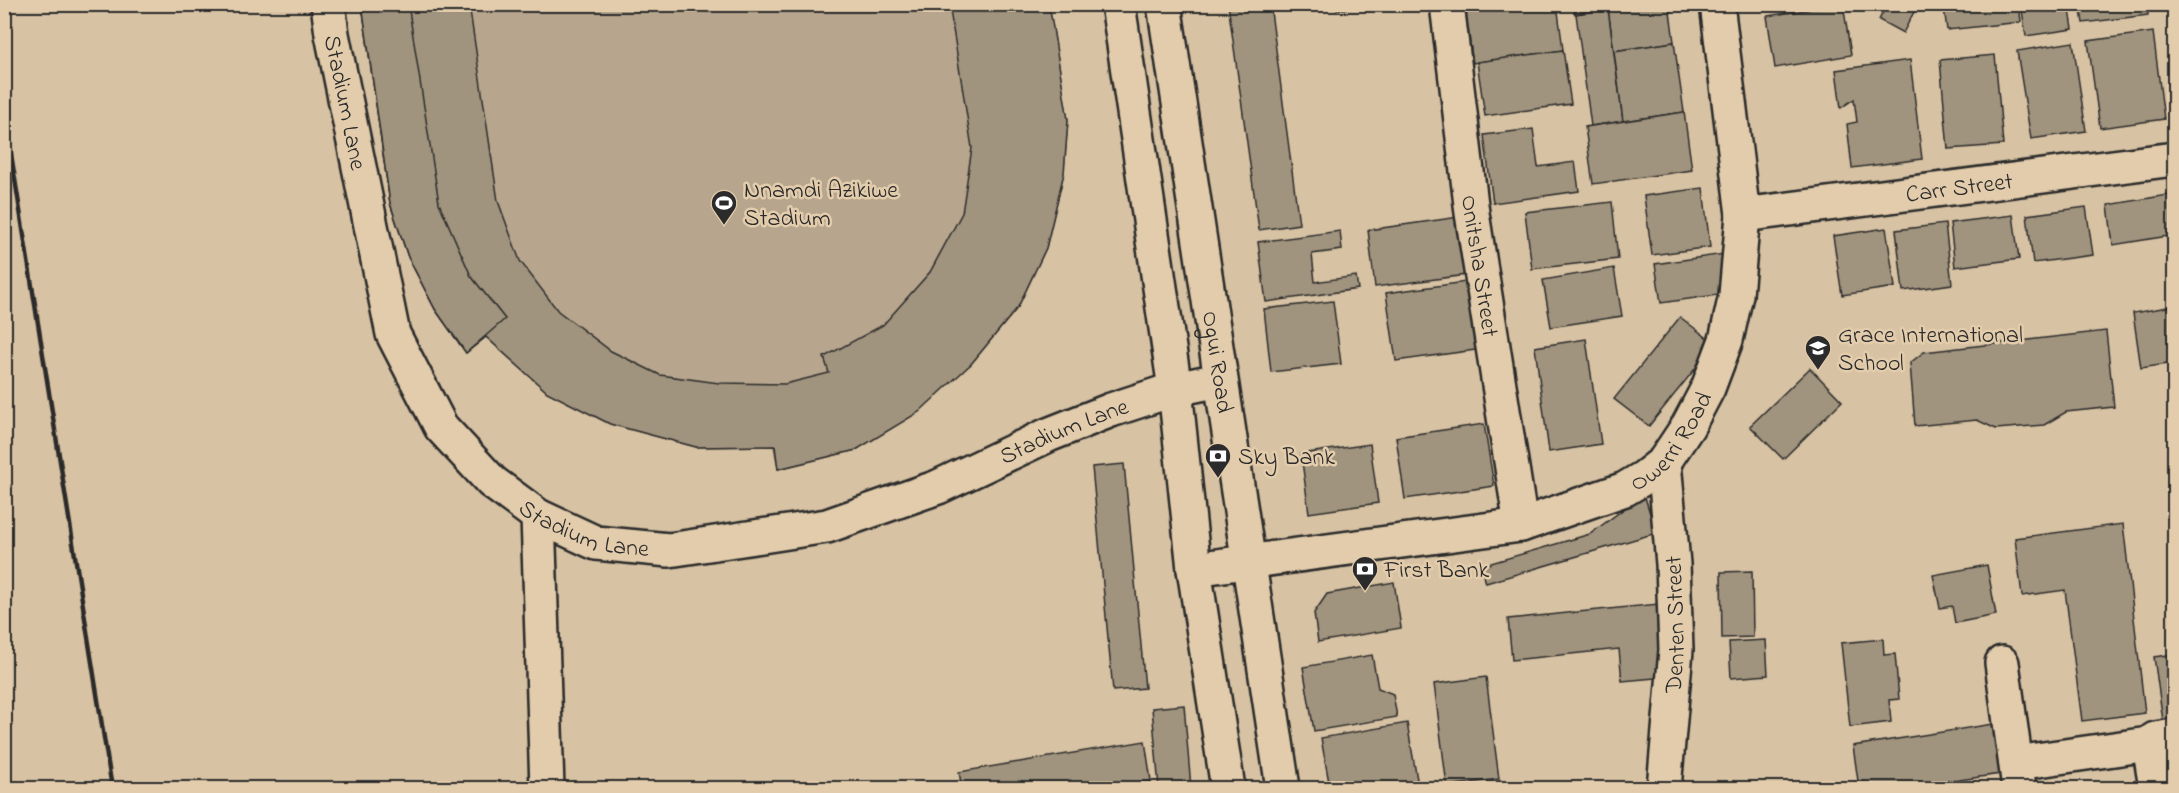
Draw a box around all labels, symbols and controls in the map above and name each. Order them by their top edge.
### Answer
street label: Stadium Lane [313,32,374,174]
street label: Carr Street [1904,165,2015,214]
place label: Nnamdi Azikiwe Stadium [744,174,898,237]
sports icon: Nnamdi Azikiwe Stadium [709,188,739,226]
street label: Onitsha Street [1450,193,1506,340]
street label: Ogui Road [1191,309,1241,416]
place label: Grace International School [1838,319,2023,382]
school or university icon: Grace International School [1803,333,1833,371]
street label: Owerri Road [1624,386,1723,502]
street label: Stadium Lane [994,390,1134,475]
bank icon: Sky Bank [1203,441,1233,479]
place label: Sky Bank [1238,441,1335,477]
street label: Stadium Lane [510,492,651,568]
bank icon: First Bank [1350,554,1380,592]
place label: First Bank [1383,554,1490,589]
street label: Denten Street [1657,554,1696,696]

